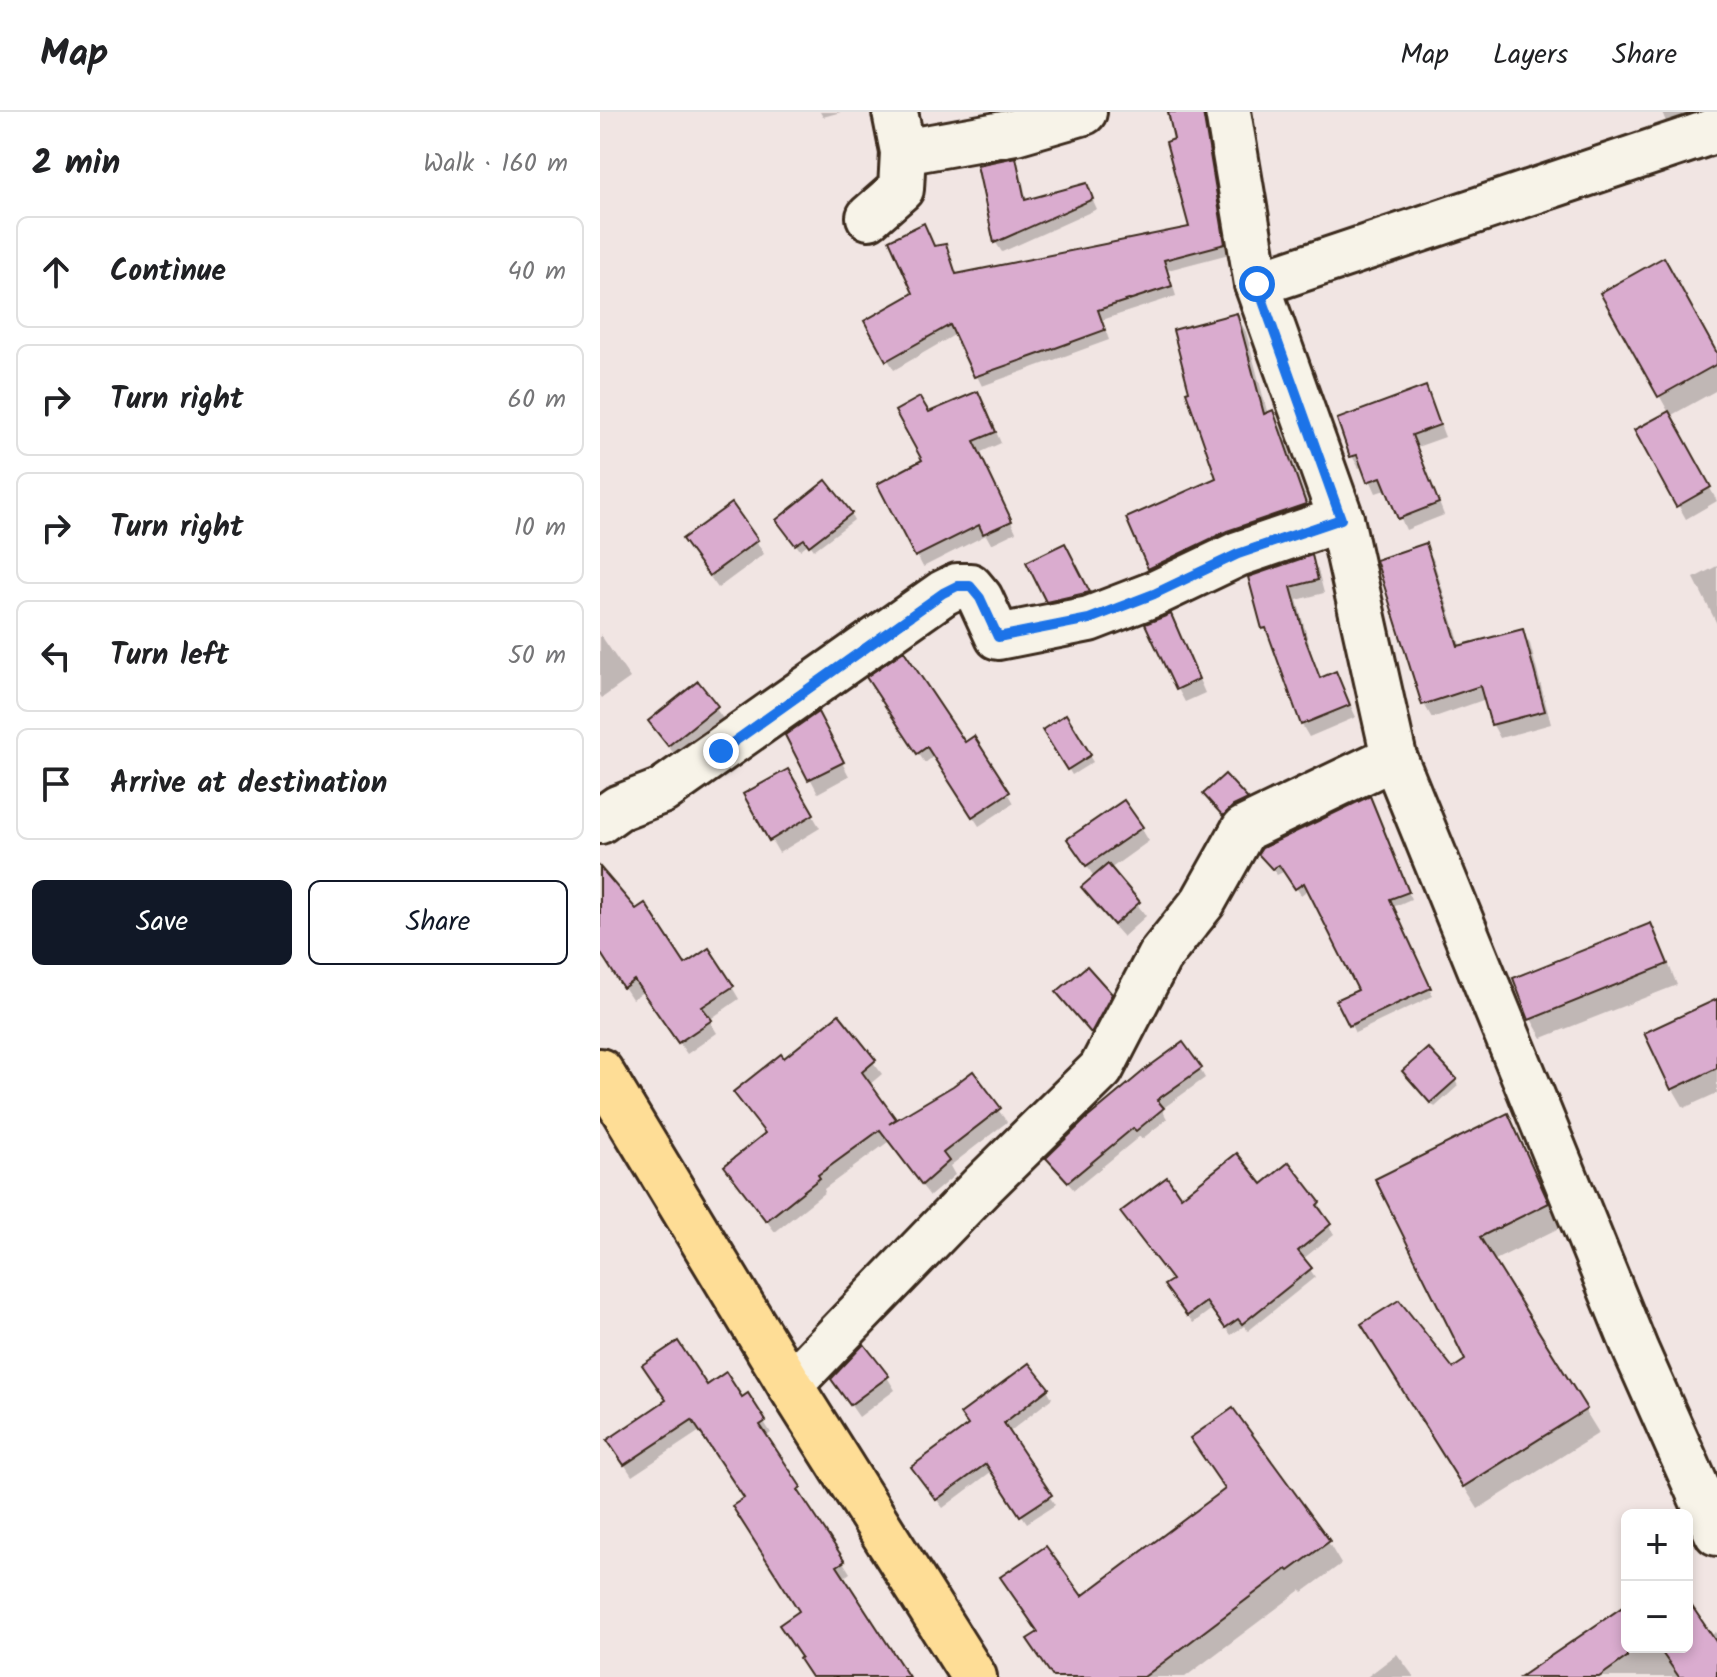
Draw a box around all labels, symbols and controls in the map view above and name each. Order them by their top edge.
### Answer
text: Map [40,25,109,85]
text: Map [1400,33,1449,78]
text: Layers [1493,33,1568,78]
text: Share [1612,33,1677,78]
text: 2 min [32,137,120,191]
text: Walk · 160 m [423,143,568,185]
text: Continue [110,248,226,296]
icon: ahead [34,250,78,294]
text: 40 m [508,251,566,293]
route start [1239,266,1275,302]
text: Turn right [110,376,243,424]
icon: right [34,378,78,422]
text: 60 m [507,379,566,421]
text: Turn right [110,504,243,552]
icon: right [34,506,78,550]
text: 10 m [514,507,566,549]
text: Turn left [110,632,229,680]
icon: left [34,634,78,678]
text: 50 m [508,635,566,677]
route end [703,733,739,769]
text: Arrive at destination [110,760,387,808]
icon: arrive [34,762,78,806]
button: Save [32,880,292,965]
button: Share [308,880,568,965]
map controls [1621,1509,1693,1653]
button: + [1621,1509,1693,1581]
button: − [1621,1581,1693,1653]

